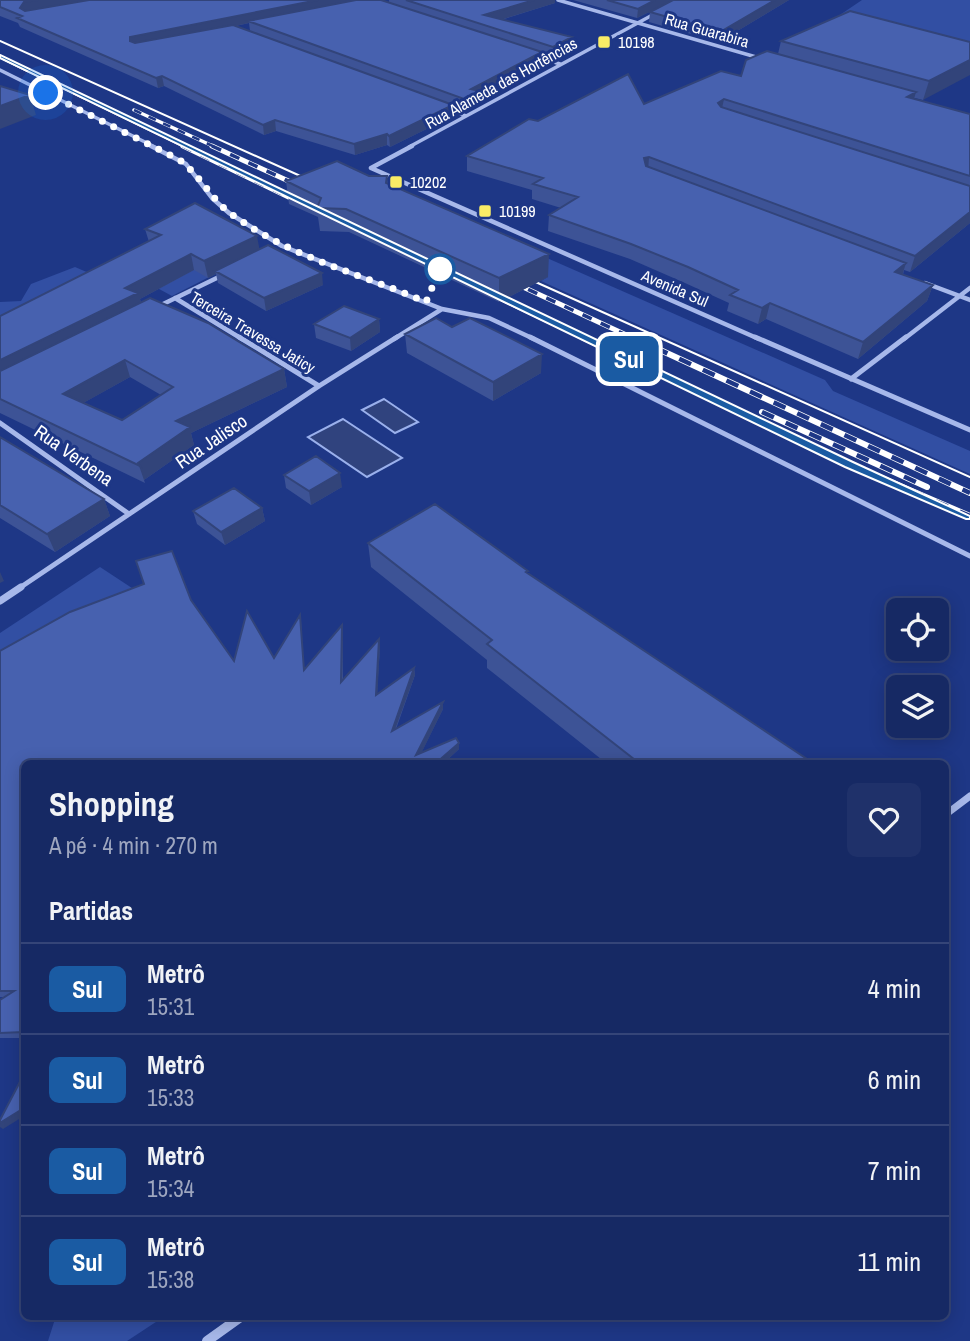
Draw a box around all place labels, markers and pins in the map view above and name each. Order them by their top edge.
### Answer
place label: 10198 [618,31,654,53]
marker: 10198 [596,34,612,50]
place label: 10202 [410,171,446,193]
marker: 10202 [388,174,404,190]
place label: 10199 [499,200,535,222]
marker: 10199 [477,203,493,219]
unlabelled marker [425,254,455,284]

